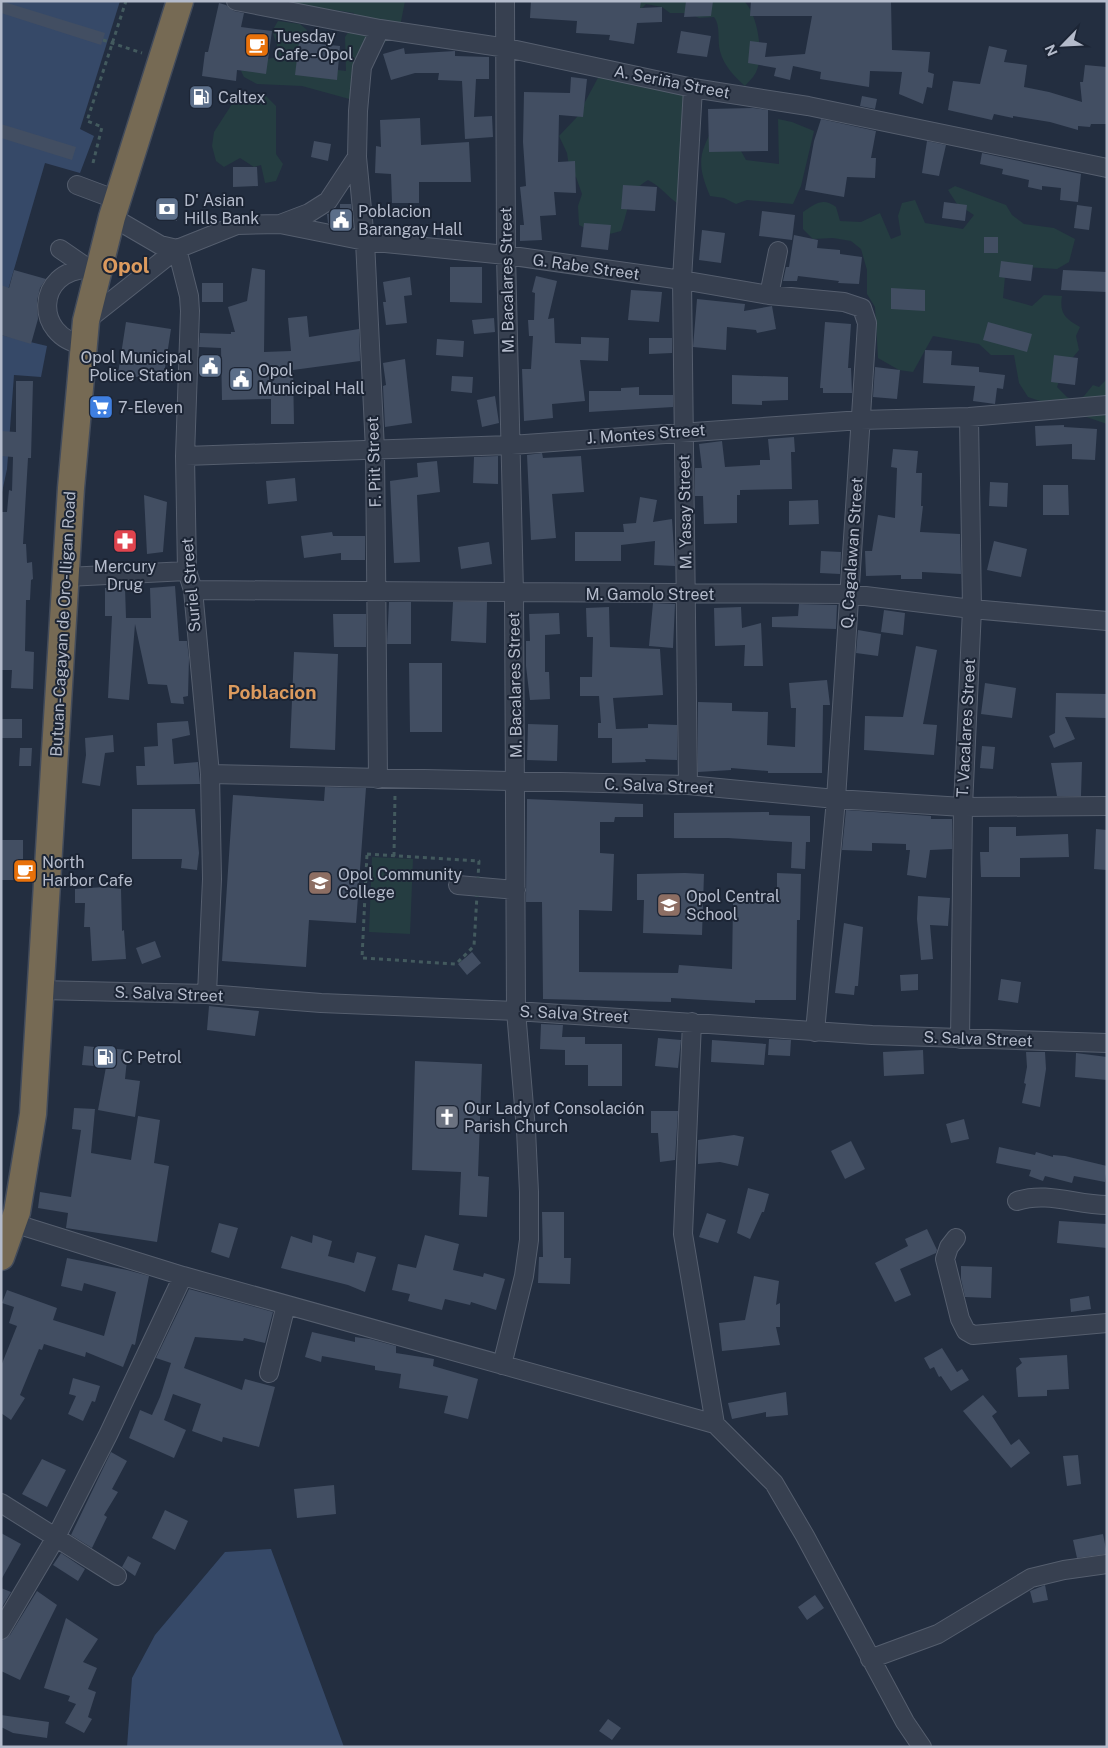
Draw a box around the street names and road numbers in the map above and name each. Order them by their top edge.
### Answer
street label: A. Seriña Street [612,61,732,103]
street label: M. Bacalares Street [496,207,518,353]
street label: G. Rabe Street [531,250,641,284]
street label: F. Piit Street [363,416,385,508]
street label: J. Montes Street [586,420,706,448]
street label: M. Yasay Street [674,454,696,570]
street label: Q. Cagalawan Street [837,477,867,629]
street label: Butuan-Cagayan de Oro-Iligan Road [47,491,79,757]
street label: Suriel Street [177,537,205,633]
street label: M. Gamolo Street [585,585,715,604]
street label: M. Bacalares Street [504,612,526,758]
street label: T. Vacalares Street [953,658,979,798]
street label: C. Salva Street [604,775,714,797]
street label: S. Salva Street [114,983,224,1005]
street label: S. Salva Street [519,1002,629,1026]
street label: S. Salva Street [923,1028,1033,1050]

